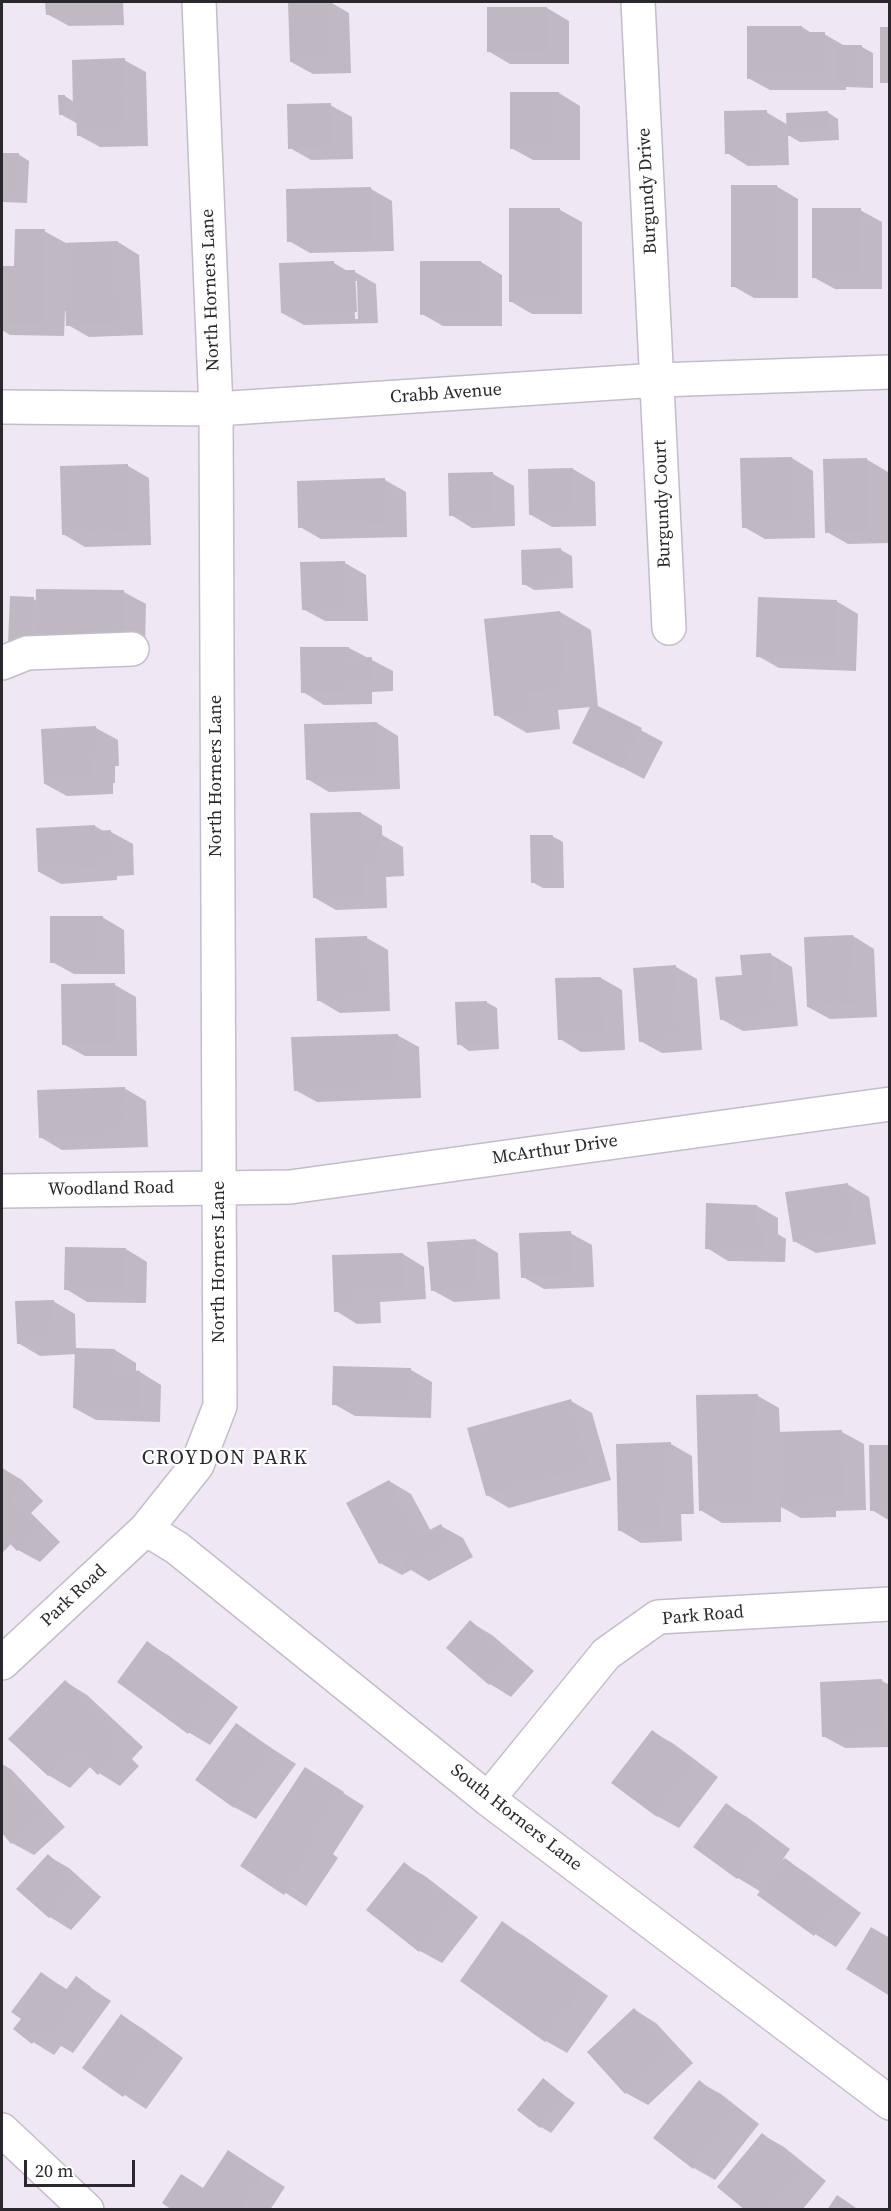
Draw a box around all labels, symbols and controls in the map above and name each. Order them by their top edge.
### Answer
street label: Burgundy Drive [634,127,662,255]
street label: North Horners Lane [197,208,225,372]
street label: Crabb Avenue [389,379,503,409]
street label: Burgundy Court [650,439,676,569]
street label: North Horners Lane [205,695,227,857]
street label: McArthur Drive [491,1130,619,1170]
street label: Woodland Road [48,1177,174,1201]
street label: North Horners Lane [208,1181,230,1343]
district label: CROYDON PARK [142,1447,308,1471]
street label: Park Road [37,1560,111,1632]
street label: Park Road [661,1602,745,1630]
street label: South Horners Lane [446,1760,586,1876]
scale bar [27,2148,138,2186]
text: 20 m [35,2158,73,2183]

